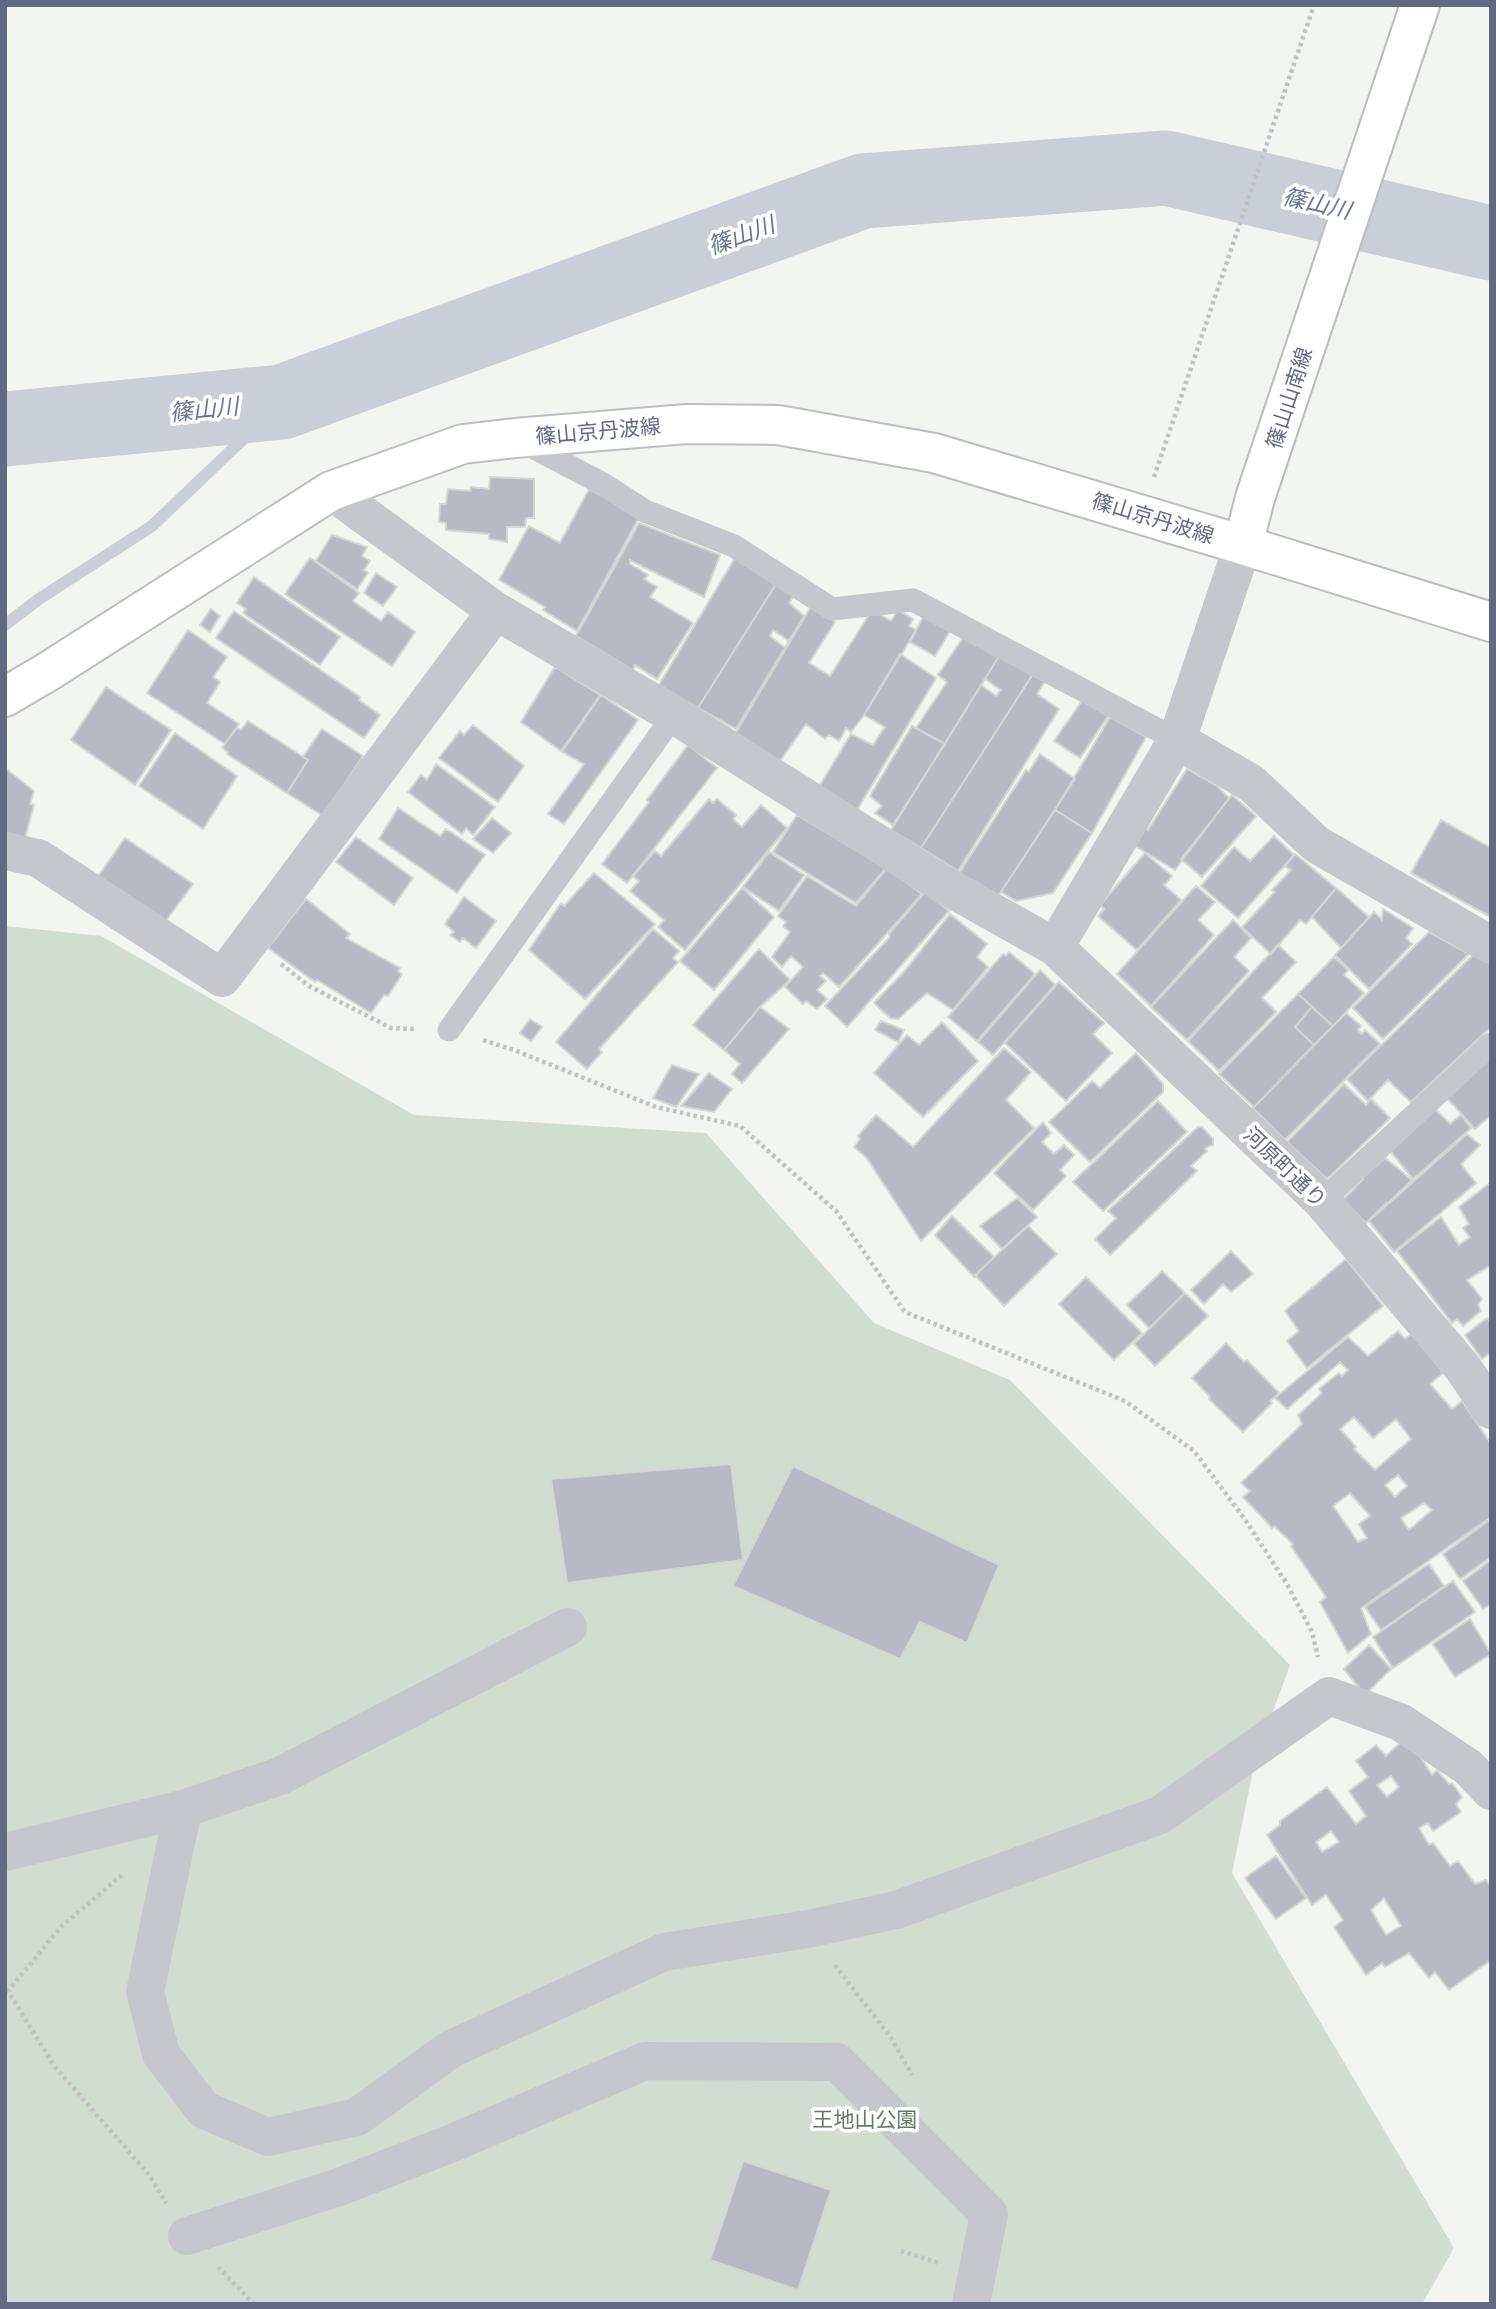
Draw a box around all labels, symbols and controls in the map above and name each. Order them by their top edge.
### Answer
water label: 篠山川 [1280,181,1357,226]
water label: 篠山川 [704,209,781,260]
street label: 篠山山南線 [1260,344,1318,452]
water label: 篠山川 [168,391,243,427]
street label: 篠山京丹波線 [534,412,662,450]
street label: 篠山京丹波線 [1089,487,1217,549]
street label: 河原町通り [1238,1121,1332,1213]
park label: 王地山公園 [813,2106,918,2133]

